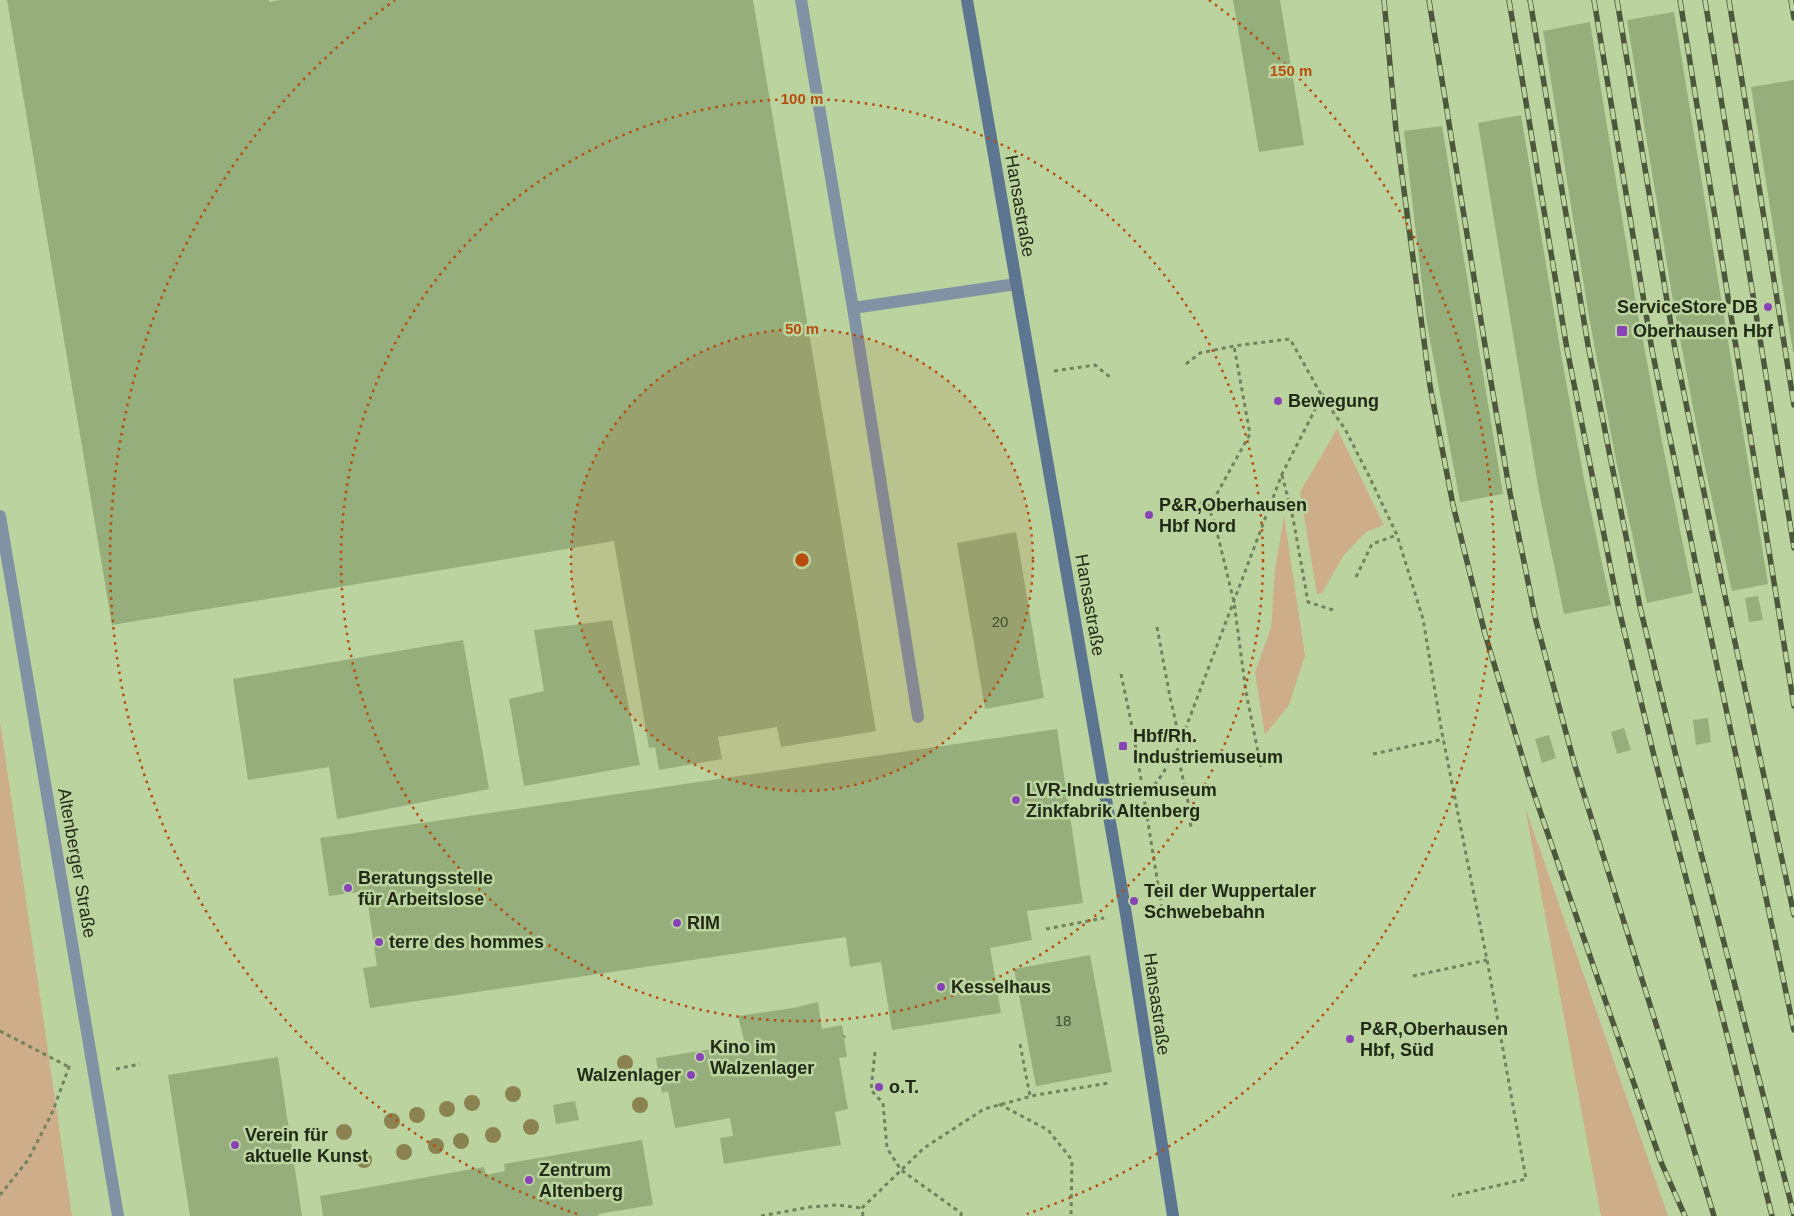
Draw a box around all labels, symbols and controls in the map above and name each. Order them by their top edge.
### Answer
text: 150 m [1270,62,1312,79]
text: 100 m [781,90,823,107]
street label: Hansastraße [1001,154,1039,258]
place label: ServiceStore DB [1617,297,1758,317]
marker: ServiceStore DB [1762,301,1774,313]
text: 50 m [785,320,819,337]
place label: Oberhausen Hbf [1633,321,1774,341]
marker: Oberhausen Hbf [1615,324,1629,338]
place label: Bewegung [1288,391,1379,411]
marker: Bewegung [1272,395,1284,407]
place label: P&R,Oberhausen Hbf Nord [1159,495,1307,536]
marker: P&R,Oberhausen Hbf Nord [1143,509,1155,521]
centre of rings [793,551,811,569]
street label: Hansastraße [1071,553,1109,657]
house number: 20 [992,613,1008,630]
place label: Hbf/Rh. Industriemuseum [1133,726,1283,767]
marker: Hbf/Rh. Industriemuseum [1117,740,1129,752]
place label: LVR-Industriemuseum Zinkfabrik Altenberg [1026,780,1217,821]
street label: Altenberger Straße [54,786,100,940]
marker: LVR-Industriemuseum Zinkfabrik Altenberg [1010,794,1022,806]
place label: Beratungsstelle für Arbeitslose [358,868,493,909]
place label: Teil der Wuppertaler Schwebebahn [1144,881,1316,922]
marker: Beratungsstelle für Arbeitslose [342,882,354,894]
marker: Teil der Wuppertaler Schwebebahn [1128,895,1140,907]
place label: RIM [687,913,720,933]
marker: RIM [671,917,683,929]
place label: terre des hommes [389,932,544,952]
marker: terre des hommes [373,936,385,948]
street label: Hansastraße [1140,952,1174,1056]
place label: Kesselhaus [951,977,1051,997]
marker: Kesselhaus [935,981,947,993]
house number: 18 [1055,1012,1071,1029]
place label: P&R,Oberhausen Hbf, Süd [1360,1019,1508,1060]
marker: P&R,Oberhausen Hbf, Süd [1344,1033,1356,1045]
place label: Kino im Walzenlager [710,1037,814,1078]
marker: Kino im Walzenlager [694,1051,706,1063]
place label: Walzenlager [577,1065,681,1085]
marker: Walzenlager [685,1069,697,1081]
place label: o.T. [889,1077,919,1097]
marker: o.T. [873,1081,885,1093]
place label: Verein für aktuelle Kunst [245,1125,368,1166]
marker: Verein für aktuelle Kunst [229,1139,241,1151]
place label: Zentrum Altenberg [539,1160,623,1201]
marker: Zentrum Altenberg [523,1174,535,1186]

